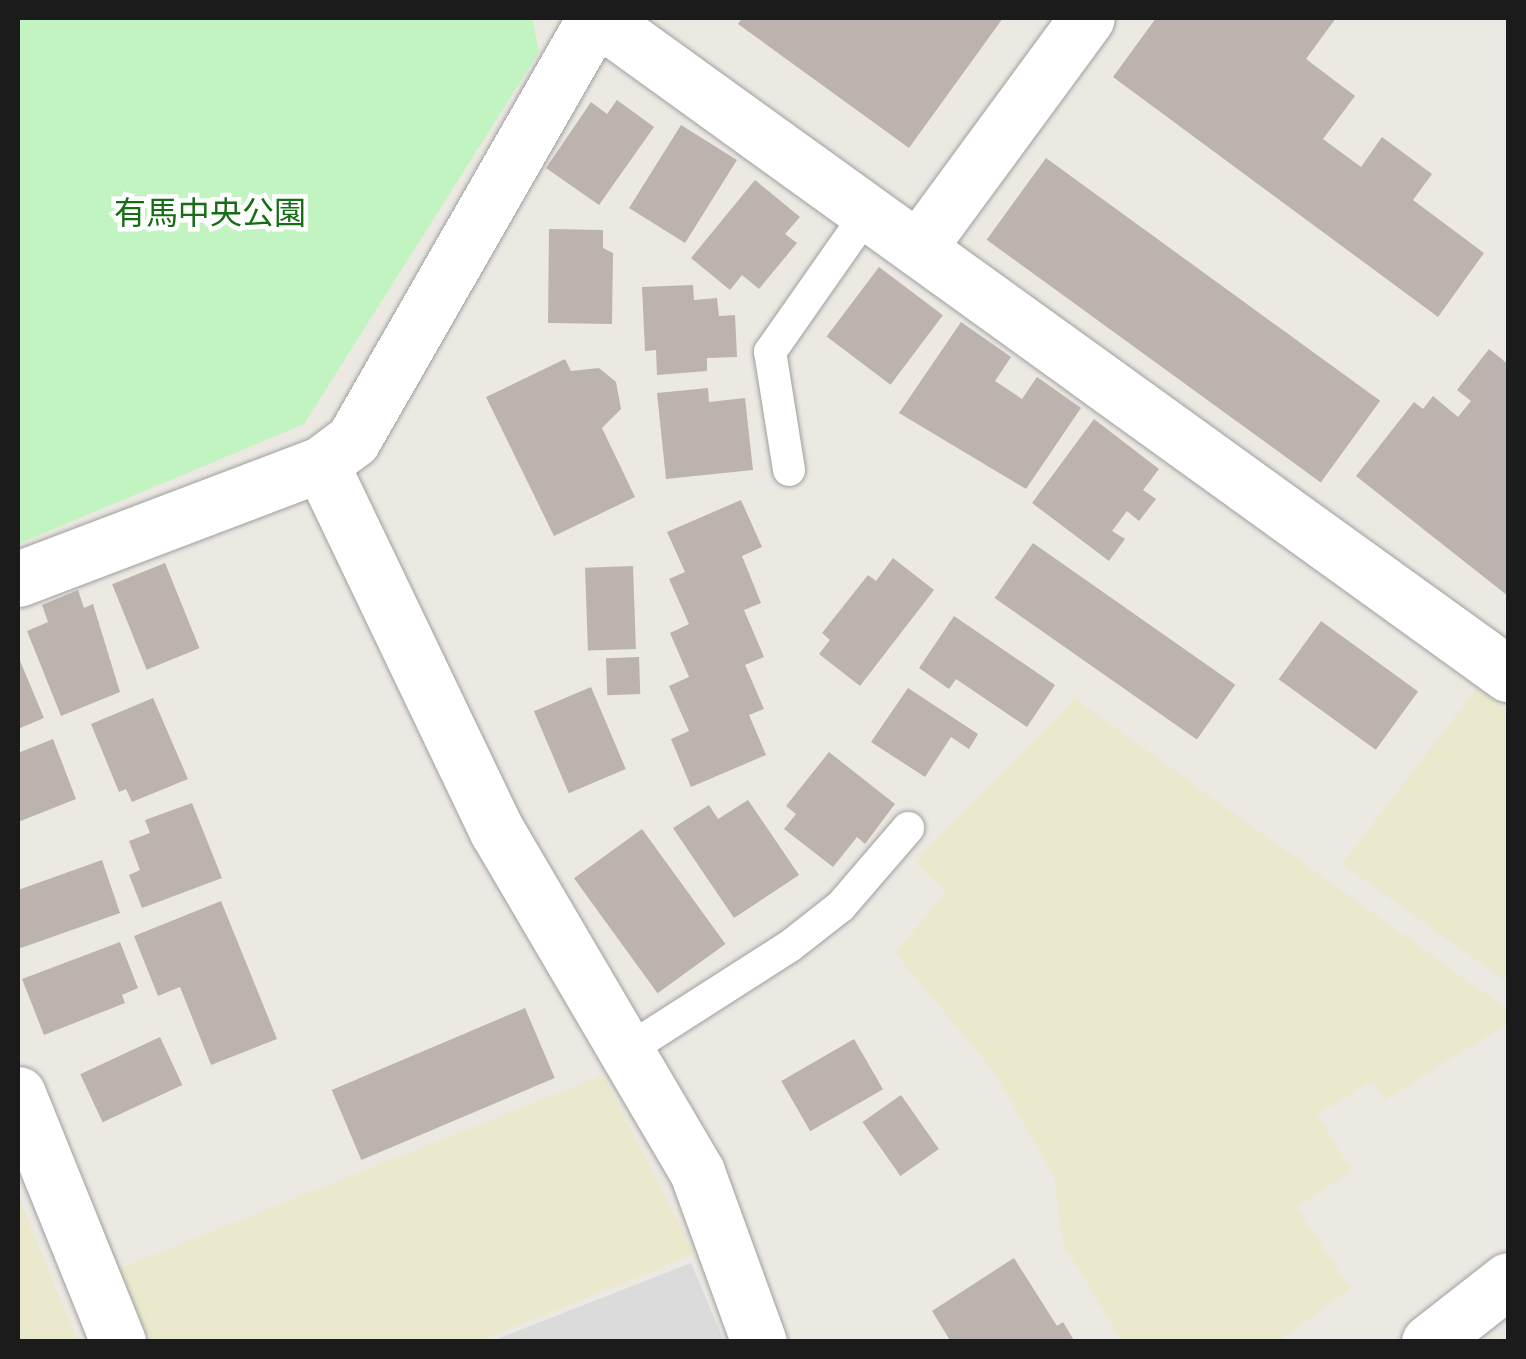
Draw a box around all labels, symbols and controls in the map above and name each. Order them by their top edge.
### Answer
park label: 有馬中央公園 [114,194,306,232]

